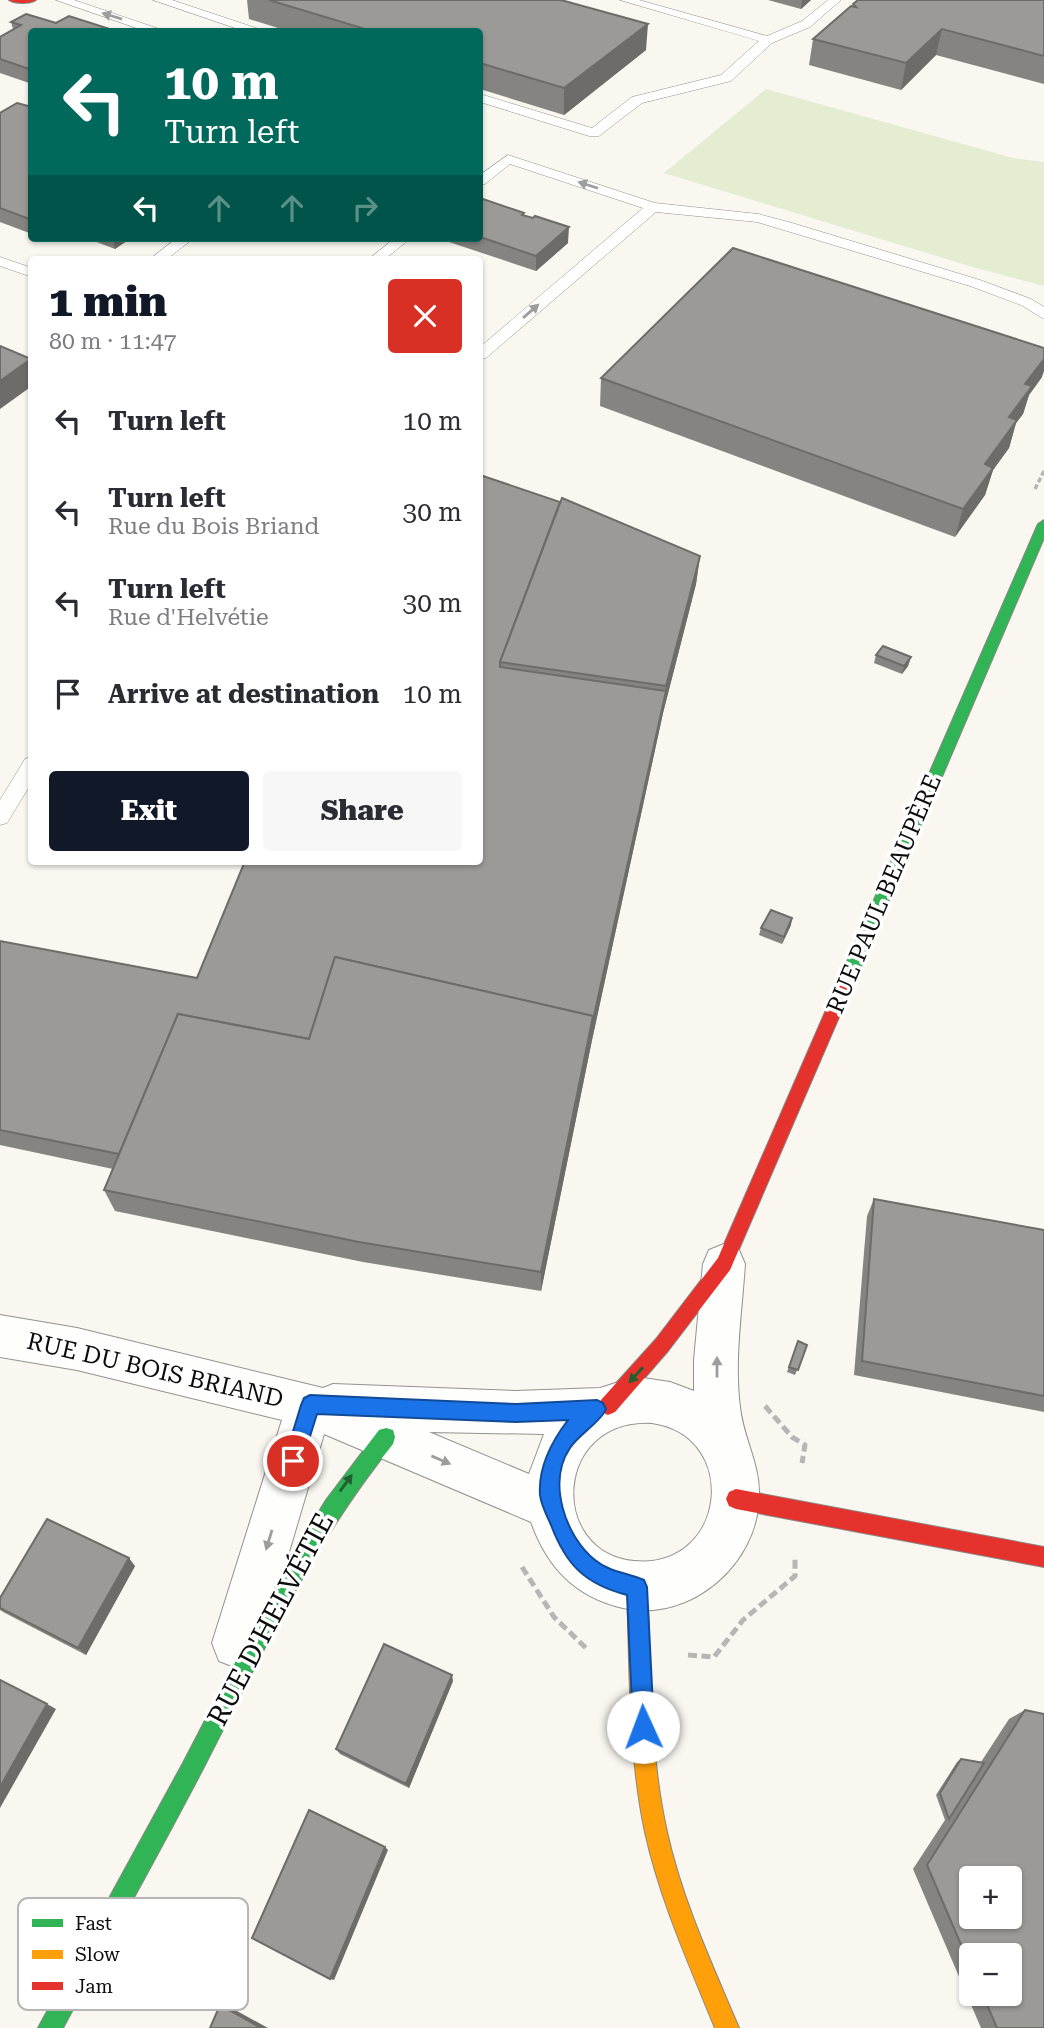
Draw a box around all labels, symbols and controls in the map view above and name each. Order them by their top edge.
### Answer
one-way arrow [102,10,123,20]
text: 10 m [164,54,279,111]
icon: left [49,56,140,147]
text: Turn left [164,113,299,151]
one-way arrow [578,179,599,190]
icon: left [127,189,165,227]
icon: ahead [200,189,238,227]
icon: ahead [273,189,311,227]
icon: right [346,189,384,227]
text: 1 min [49,277,167,326]
button: close [388,279,462,353]
one-way arrow [523,304,540,319]
text: 80 m · 11:47 [49,328,176,355]
icon: left [49,402,87,440]
text: Turn left [108,406,226,436]
text: 10 m [403,406,462,436]
text: Turn left [108,483,226,513]
icon: left [49,493,87,531]
text: 30 m [403,497,462,527]
text: Rue du Bois Briand [108,513,319,540]
text: Turn left [108,574,226,604]
icon: left [49,584,87,622]
text: 30 m [403,588,462,618]
text: Rue d'Helvétie [108,604,269,631]
icon: arrive [49,675,87,713]
text: Arrive at destination [108,679,379,709]
text: 10 m [403,679,462,709]
street label: RUE PAUL BEAUPÈRE [820,770,947,1018]
button: Exit [49,771,249,851]
button: Share [263,771,462,851]
street label: RUE DU BOIS BRIAND [24,1327,286,1413]
one-way arrow [711,1356,723,1378]
one-way arrow [628,1366,644,1383]
pin [263,1431,323,1491]
icon: arrive [274,1442,312,1480]
one-way arrow [430,1455,451,1466]
one-way arrow [339,1474,353,1492]
street label: RUE D'HELVÉTIE [200,1507,340,1731]
one-way arrow [263,1530,273,1551]
position arrow [606,1690,680,1764]
map controls [959,1866,1022,2006]
button: + [959,1866,1022,1929]
legend [18,1898,248,2010]
text: Fast [75,1912,112,1935]
text: Slow [75,1943,120,1966]
button: − [959,1943,1022,2006]
text: Jam [75,1975,113,1998]

